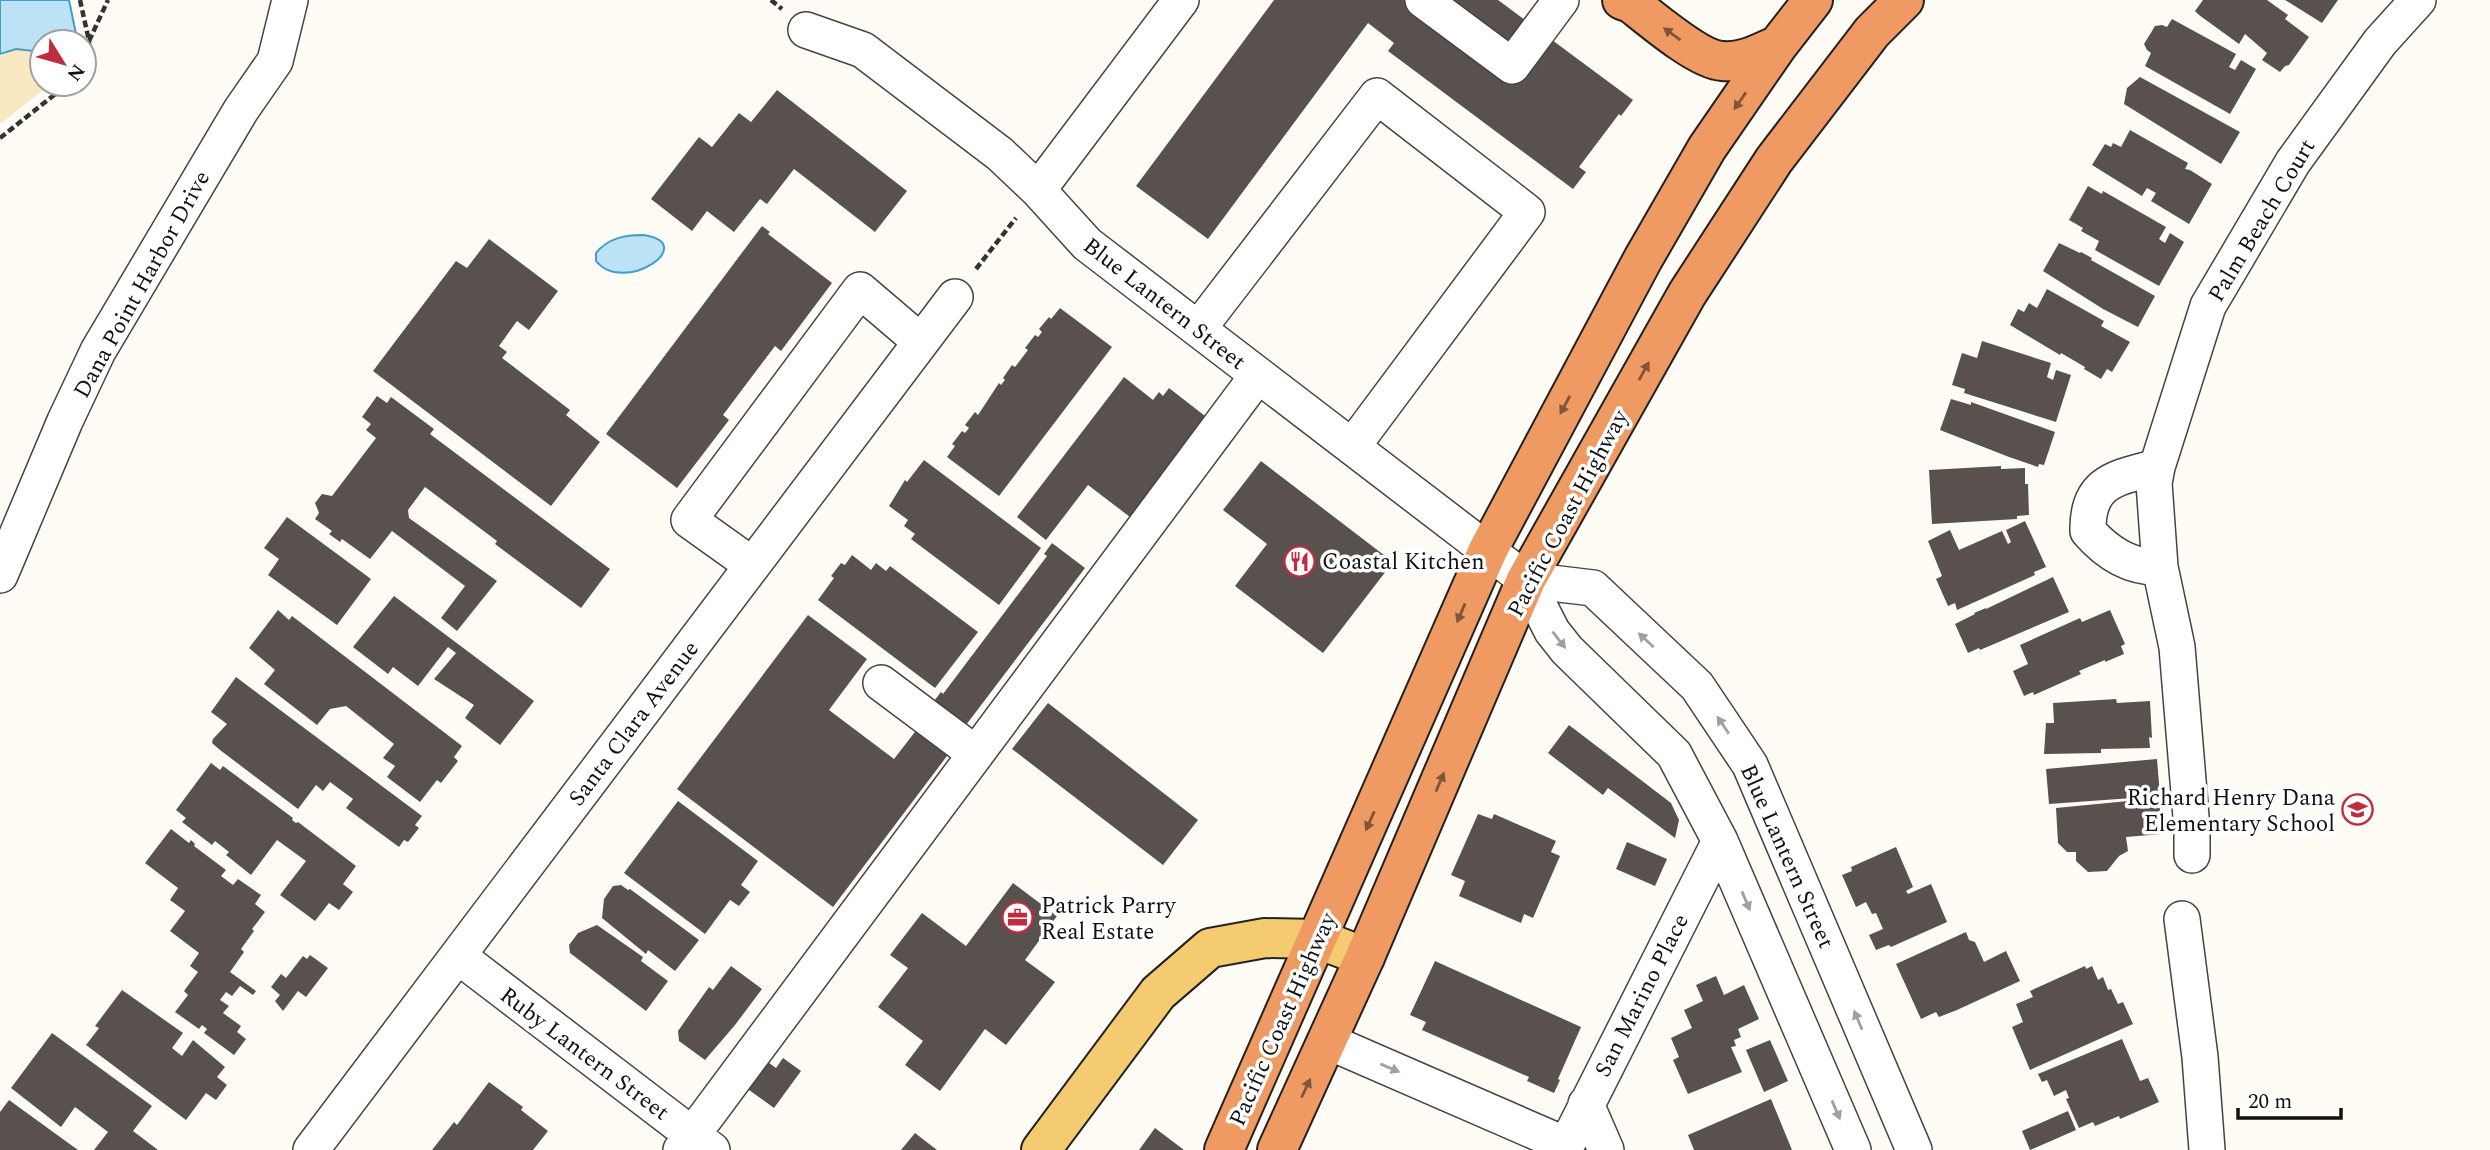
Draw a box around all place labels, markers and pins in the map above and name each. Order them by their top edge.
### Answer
restaurant icon: Coastal Kitchen [1282,544,1316,578]
place label: Coastal Kitchen [1322,545,1485,580]
place label: Richard Henry Dana Elementary School [2127,781,2335,842]
school or university icon: Richard Henry Dana Elementary School [2341,793,2375,827]
place label: Patrick Parry Real Estate [1041,889,1176,950]
office icon: Patrick Parry Real Estate [1001,901,1035,935]

